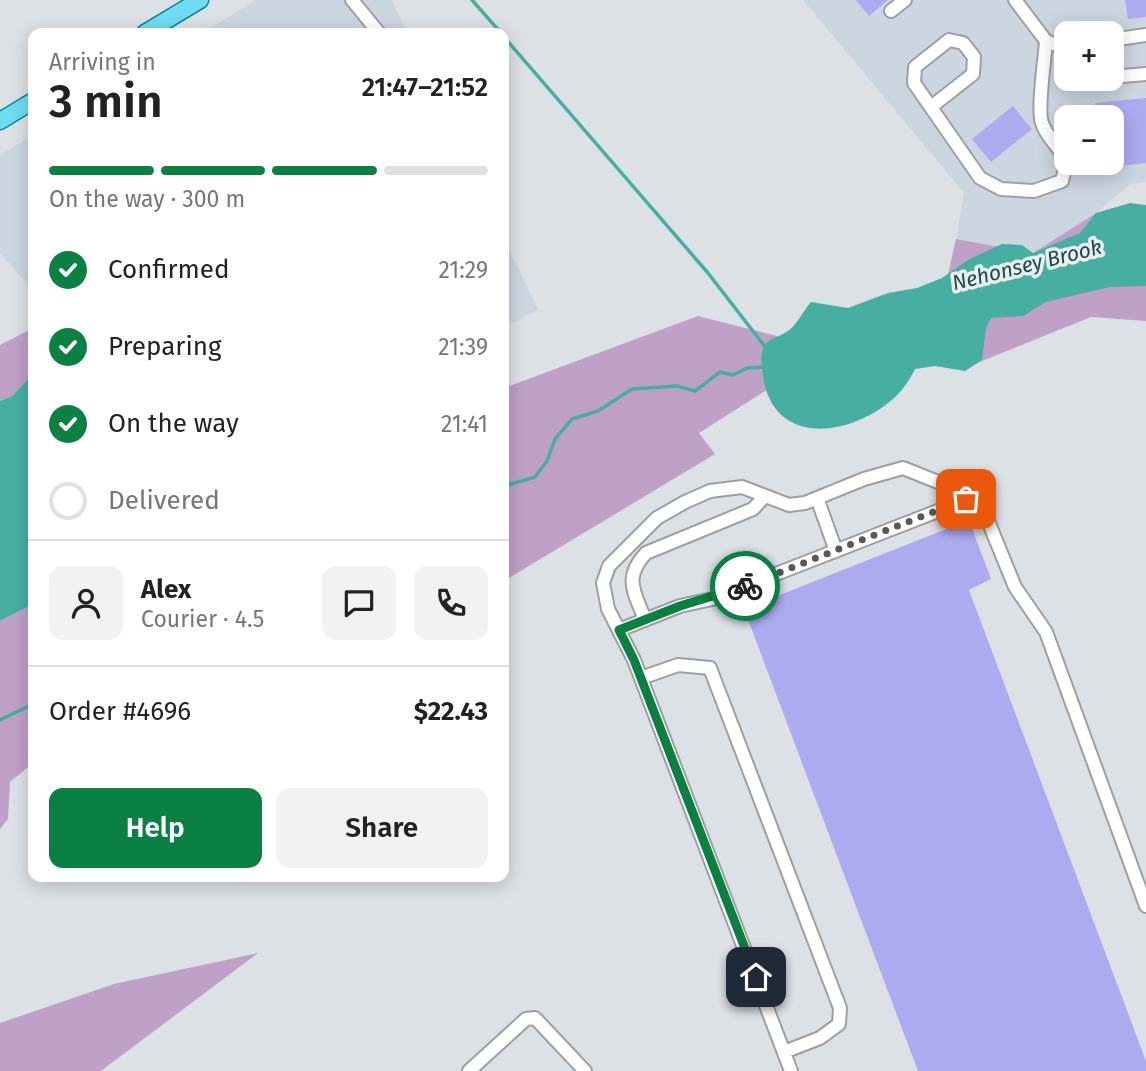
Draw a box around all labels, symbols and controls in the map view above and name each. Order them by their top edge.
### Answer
map controls [1054,21,1124,175]
button: + [1054,21,1124,91]
text: Arriving in [49,48,156,76]
text: 21:47–21:52 [362,72,488,103]
text: 3 min [49,74,163,129]
button: − [1054,105,1124,175]
text: On the way · 300 m [49,185,245,213]
water label: Nehonsey Brook [949,234,1105,296]
icon: check [49,251,87,289]
text: Confirmed [108,254,229,285]
text: 21:29 [438,256,488,284]
icon: check [49,328,87,366]
text: Preparing [108,331,221,362]
text: 21:39 [438,333,488,361]
icon: check [49,405,87,443]
text: On the way [108,408,239,439]
text: 21:41 [441,410,488,438]
pin [936,469,996,529]
icon: bag [947,480,985,518]
text: Delivered [108,485,220,516]
courier [710,551,780,621]
button: person [49,566,123,640]
button: chat [322,566,396,640]
button: phone [414,566,488,640]
icon: bike [726,567,764,605]
text: Alex [141,574,191,605]
text: Courier · 4.5 [141,605,264,633]
text: Order #4696 [49,696,191,727]
text: $22.43 [414,696,488,727]
button: Help [49,788,262,868]
button: Share [276,788,488,868]
pin [726,947,786,1007]
icon: home [737,958,775,996]

